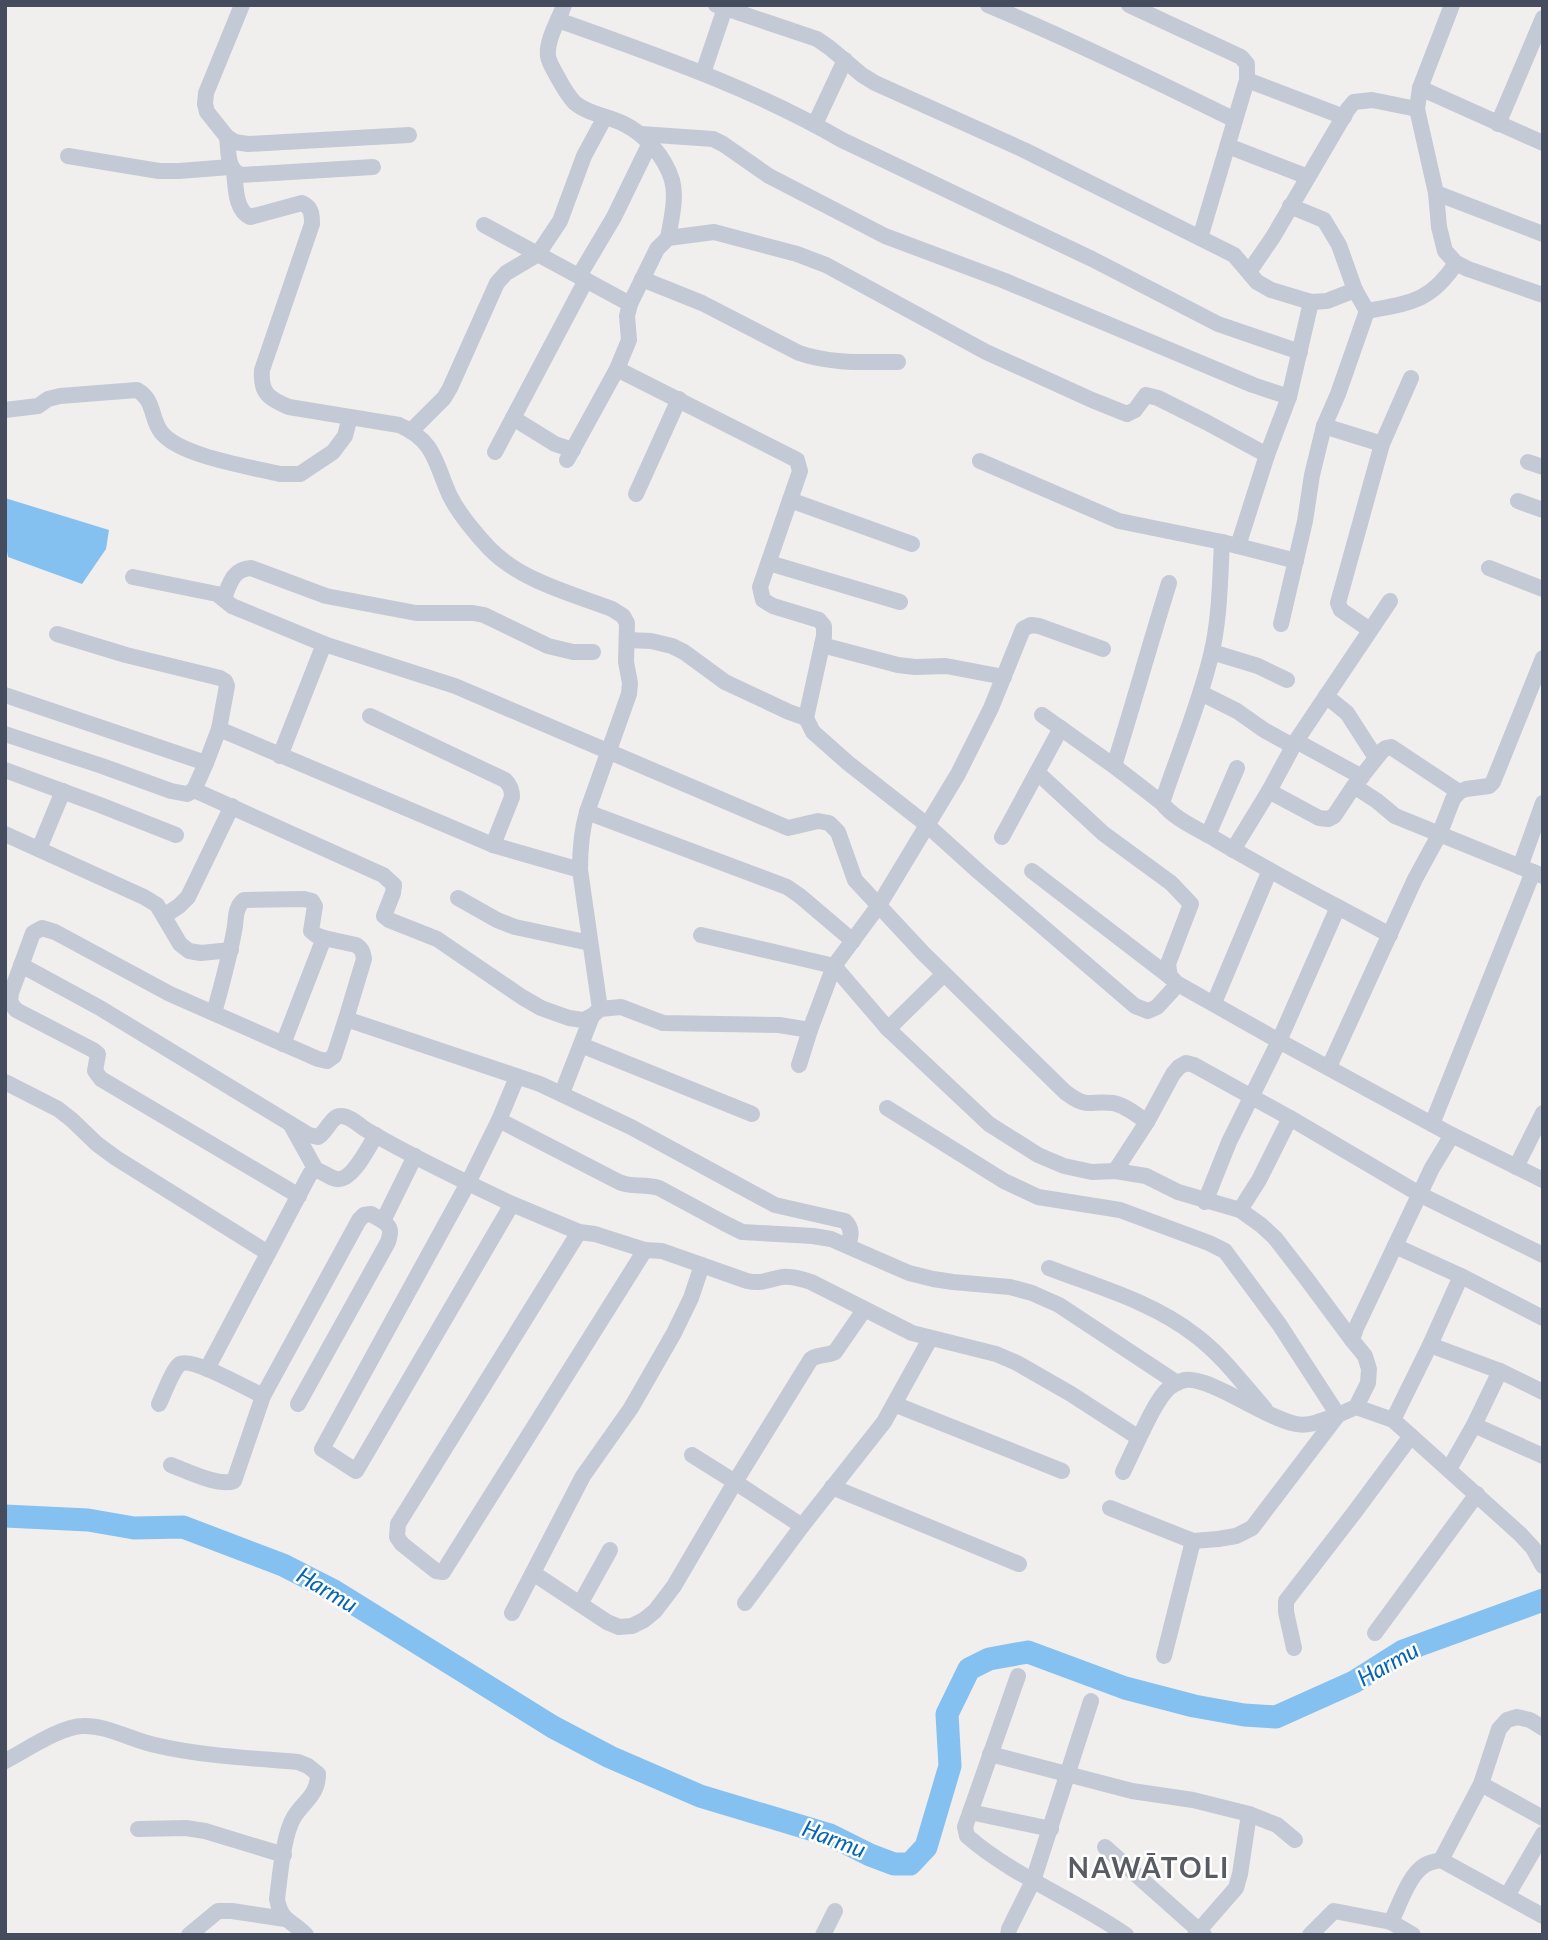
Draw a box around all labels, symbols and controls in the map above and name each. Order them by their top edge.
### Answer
water label: Harmu [292,1560,363,1618]
water label: Harmu [1352,1635,1423,1691]
water label: Harmu [799,1813,870,1863]
district label: NAWĀTOLI [1068,1850,1230,1884]

